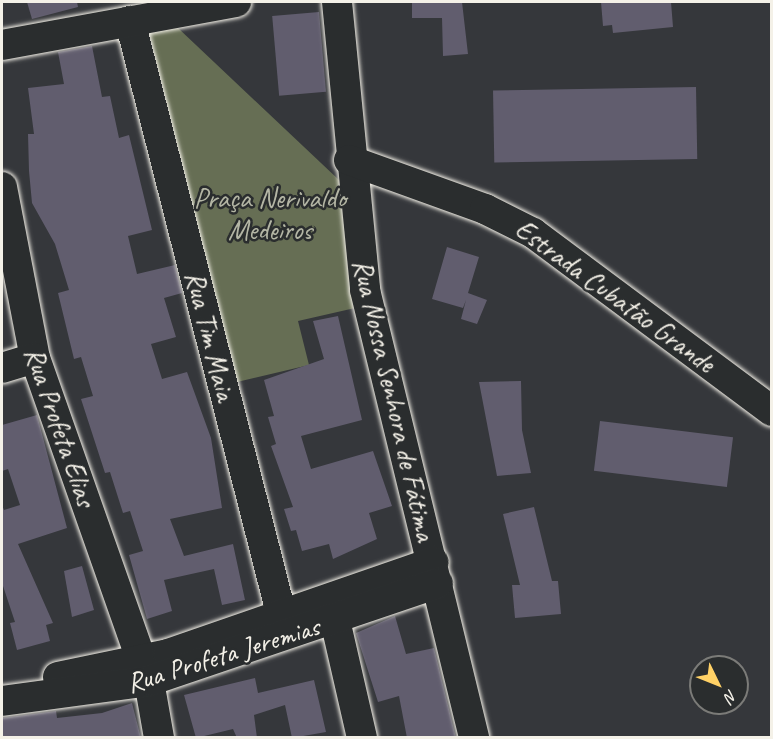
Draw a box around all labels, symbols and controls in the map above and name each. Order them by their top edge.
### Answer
park label: Praça Nerivaldo Medeiros [194,181,346,247]
street label: Estrada Cubatão Grande [509,212,721,380]
street label: Rua Nossa Senhora de Fátima [345,256,443,544]
street label: Rua Tim Maia [178,268,242,404]
street label: Rua Profeta Elias [17,343,103,511]
street label: Rua Profeta Jeremias [122,610,324,700]
north arrow [689,655,749,715]
text: N [720,685,741,706]

